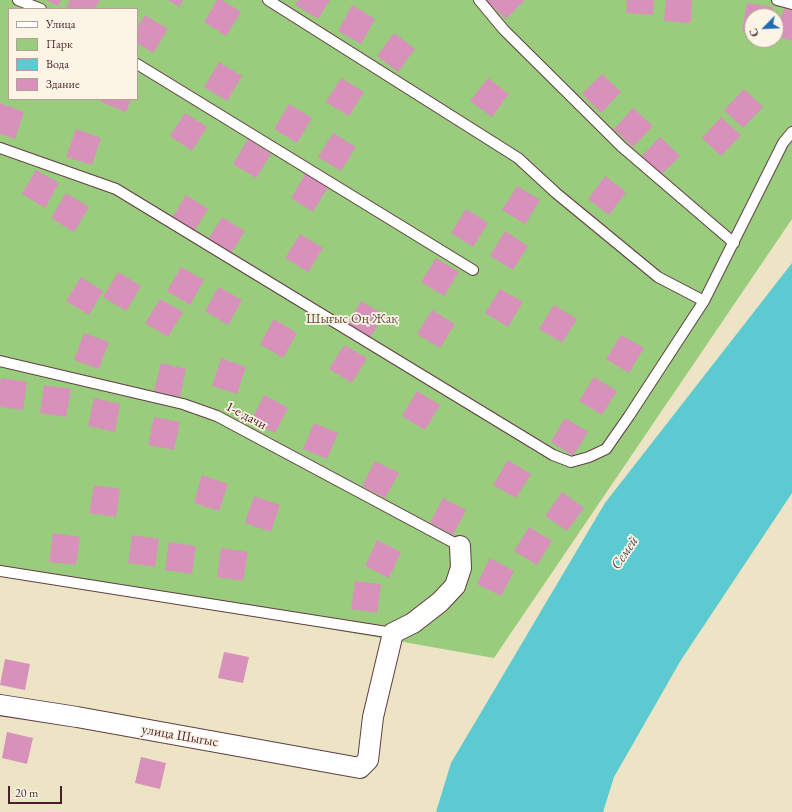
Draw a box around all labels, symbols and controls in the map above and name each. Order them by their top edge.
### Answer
legend [8,8,138,100]
north arrow [744,8,784,48]
text: Улица [46,16,76,32]
text: С [746,26,762,39]
text: Парк [46,36,73,52]
text: Вода [46,56,69,72]
text: Здание [46,76,80,92]
park label: Шығыс Оң Жақ [306,311,398,327]
street label: 1-е дачи [223,398,269,434]
water label: Семей [607,533,643,573]
street label: улица Шыгыс [140,721,220,751]
scale bar [10,778,64,804]
text: 20 m [15,785,38,801]

